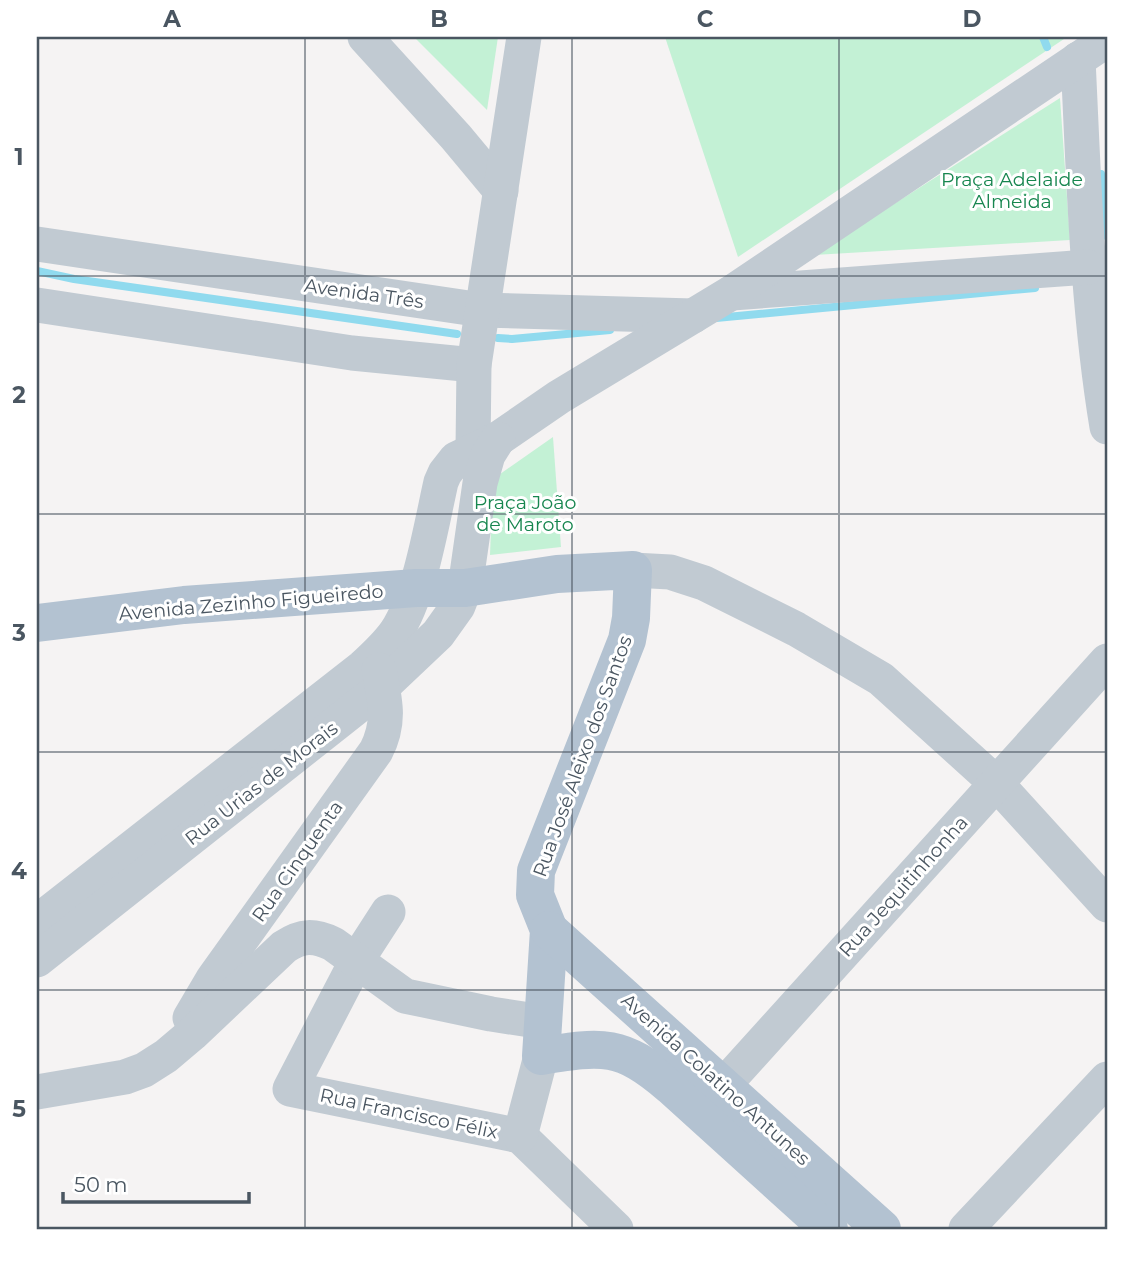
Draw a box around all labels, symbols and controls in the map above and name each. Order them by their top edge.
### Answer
text: A [162,5,181,33]
text: B [430,5,448,33]
text: C [697,5,714,33]
text: D [963,5,982,33]
text: 1 [14,143,24,171]
park label: Praça Adelaide Almeida [941,168,1083,213]
street label: Avenida Três [303,274,425,313]
text: 2 [12,381,26,409]
park label: Praça João de Maroto [474,491,576,536]
street label: Avenida Zezinho Figueiredo [118,579,384,626]
text: 3 [11,619,26,647]
street label: Rua José Aleixo dos Santos [528,632,637,880]
street label: Rua Urias de Morais [180,717,342,850]
street label: Rua Cinquenta [247,796,348,926]
street label: Rua Jequitinhonha [834,811,973,962]
text: 4 [11,857,27,885]
street label: Avenida Colatino Antunes [617,989,815,1170]
street label: Rua Francisco Félix [318,1083,500,1144]
text: 5 [12,1095,26,1123]
scale bar [63,1161,248,1205]
text: 50 m [74,1172,128,1197]

